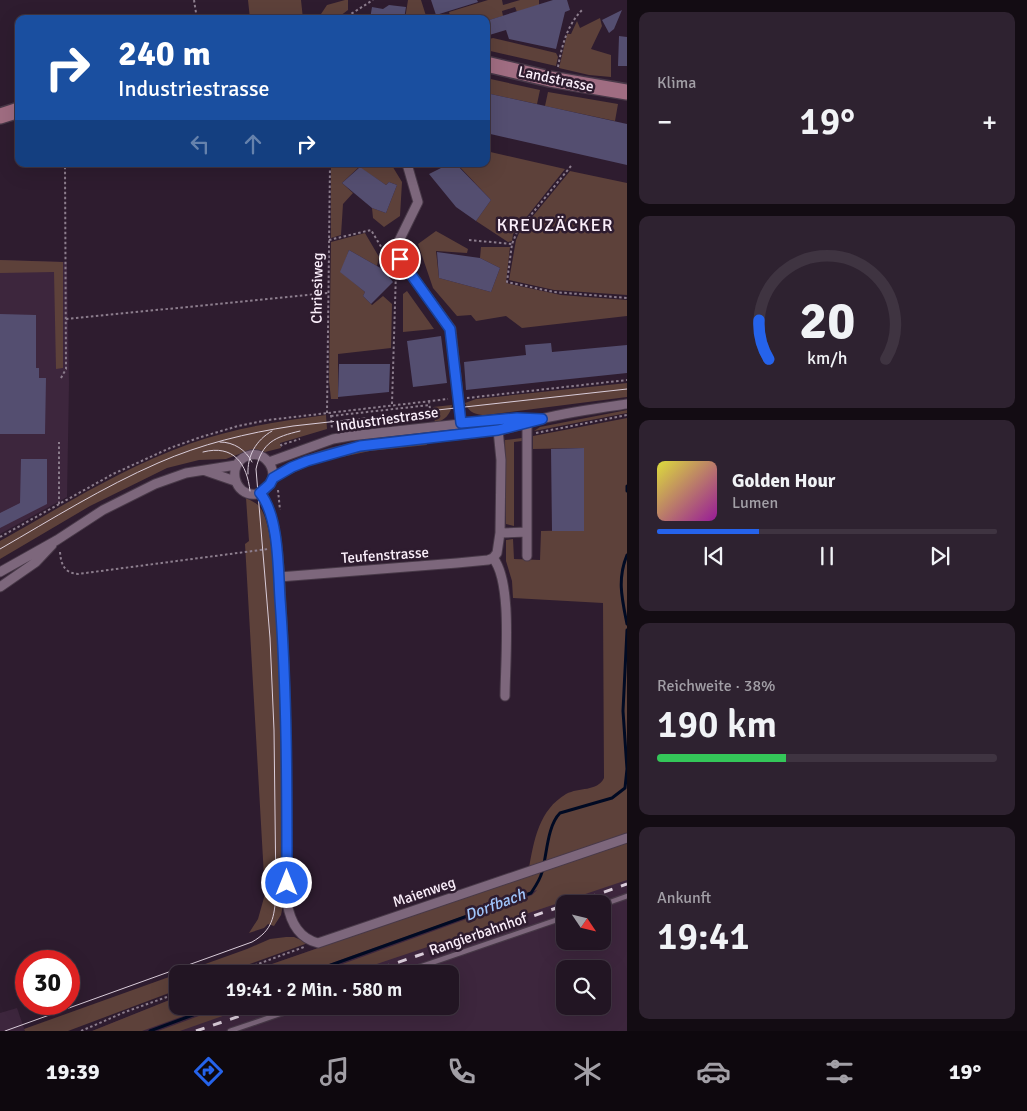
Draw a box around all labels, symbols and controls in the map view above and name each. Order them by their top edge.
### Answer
text: 240 m [118,32,211,75]
icon: right [35,35,100,100]
street label: Landstrasse [517,62,595,96]
text: Klima [657,73,696,93]
text: Industriestrasse [118,75,270,102]
text: 19° [799,98,855,145]
text: − [657,105,672,139]
text: + [982,105,997,139]
icon: left [186,130,214,158]
icon: ahead [239,130,267,158]
icon: right [292,130,320,158]
district label: KREUZÄCKER [497,214,613,236]
pin [379,238,421,280]
icon: arrive [386,245,414,273]
street label: Chriesiweg [307,252,327,324]
text: 20 [799,289,855,353]
text: km/h [807,347,847,369]
street label: Industriestrasse [335,403,439,435]
text: Golden Hour [732,469,835,493]
text: Lumen [732,493,778,513]
icon: previous [700,542,728,570]
icon: pause [813,542,841,570]
icon: next [926,542,954,570]
street label: Teufenstrasse [341,543,429,567]
text: Reichweite · 38% [657,676,776,696]
text: 190 km [657,701,777,748]
position arrow [260,856,312,908]
street label: Maienweg [390,873,458,911]
water label: Dorfbach [462,884,529,926]
text: Ankunft [657,888,711,908]
north arrow [556,895,611,950]
map controls [556,895,611,1015]
street label: Rangierbahnhof [427,909,530,959]
text: 19:41 [657,913,750,960]
speed limit sign: 30 [15,950,80,1015]
button: search [556,960,611,1015]
text: 19:41 · 2 Min. · 580 m [226,978,402,1002]
icon: directions [191,1054,226,1089]
icon: music [317,1054,352,1089]
icon: phone [444,1054,479,1089]
icon: climate [570,1054,605,1089]
icon: car [696,1054,731,1089]
icon: filters [822,1054,857,1089]
text: 19:39 [46,1058,100,1085]
text: 19° [949,1058,981,1085]

